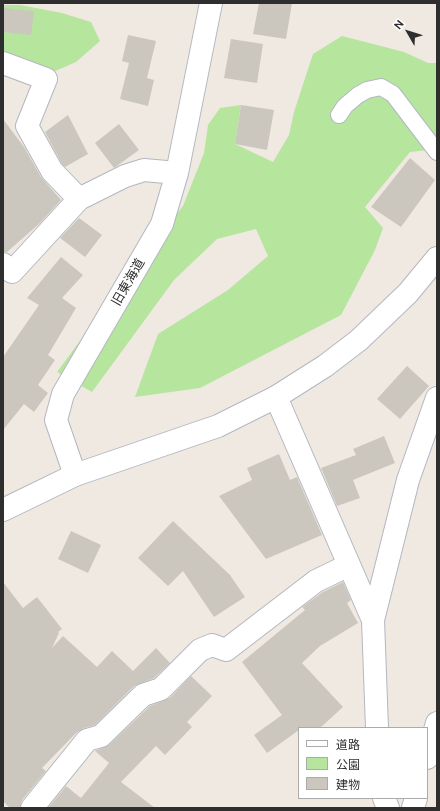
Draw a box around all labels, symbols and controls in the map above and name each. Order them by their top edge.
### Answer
north arrow [388,12,428,52]
text: N [391,17,406,31]
street label: 旧東海道 [108,256,148,308]
legend [298,727,428,799]
text: 道路 [336,738,360,751]
text: 公園 [336,758,360,771]
text: 建物 [336,778,360,791]

